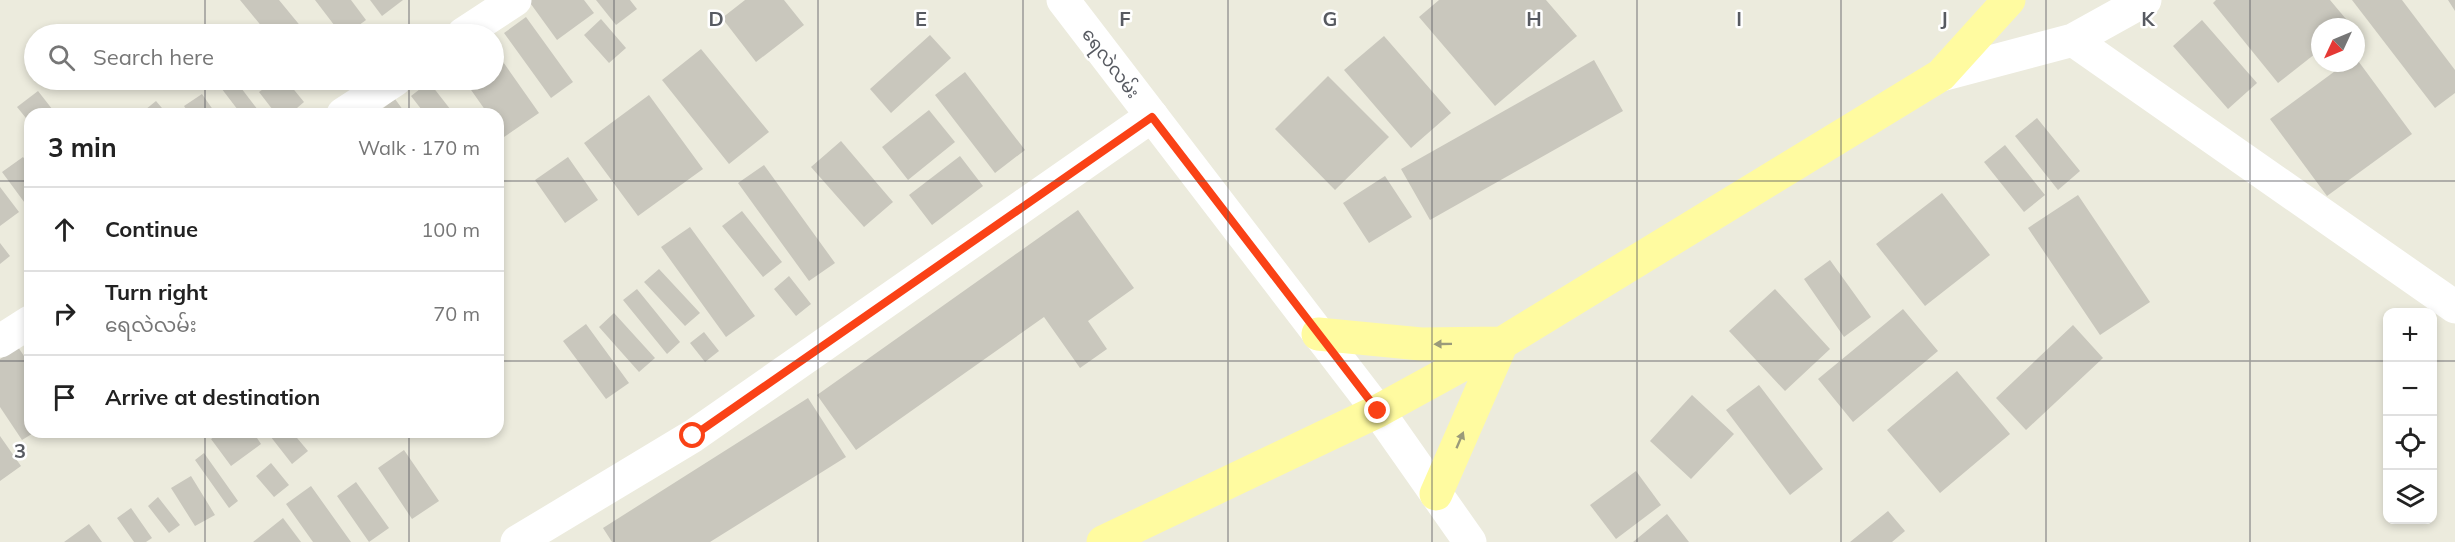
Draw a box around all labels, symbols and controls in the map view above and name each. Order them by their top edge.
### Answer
text: D [708,6,724,31]
text: E [915,6,927,31]
text: F [1119,6,1131,31]
text: G [1323,6,1337,31]
text: H [1526,6,1542,31]
text: I [1736,6,1742,31]
text: J [1940,6,1948,31]
text: K [2141,6,2155,31]
north arrow [2311,18,2365,72]
street label: ရေလဲလမ်း [1074,23,1146,105]
search box [24,24,504,90]
icon: search [45,41,78,74]
text: Search here [93,43,214,71]
text: 3 min [48,131,117,164]
text: Walk · 170 m [358,135,480,160]
icon: ahead [48,213,81,246]
text: Continue [105,215,198,243]
text: 100 m [421,217,480,242]
text: Turn right [105,278,208,306]
icon: right [48,297,81,330]
text: 70 m [433,301,480,326]
map controls [2383,308,2437,524]
button: + [2383,308,2437,362]
text: ရေလဲလမ်း [105,312,197,337]
one-way arrow [1434,339,1453,349]
button: − [2383,362,2437,416]
icon: arrive [48,381,81,414]
text: Arrive at destination [105,383,320,411]
route end [1364,397,1390,423]
button: locate [2383,416,2437,470]
route start [679,422,705,448]
one-way arrow [1455,431,1465,449]
text: 3 [14,438,26,463]
button: layers [2383,470,2437,524]

